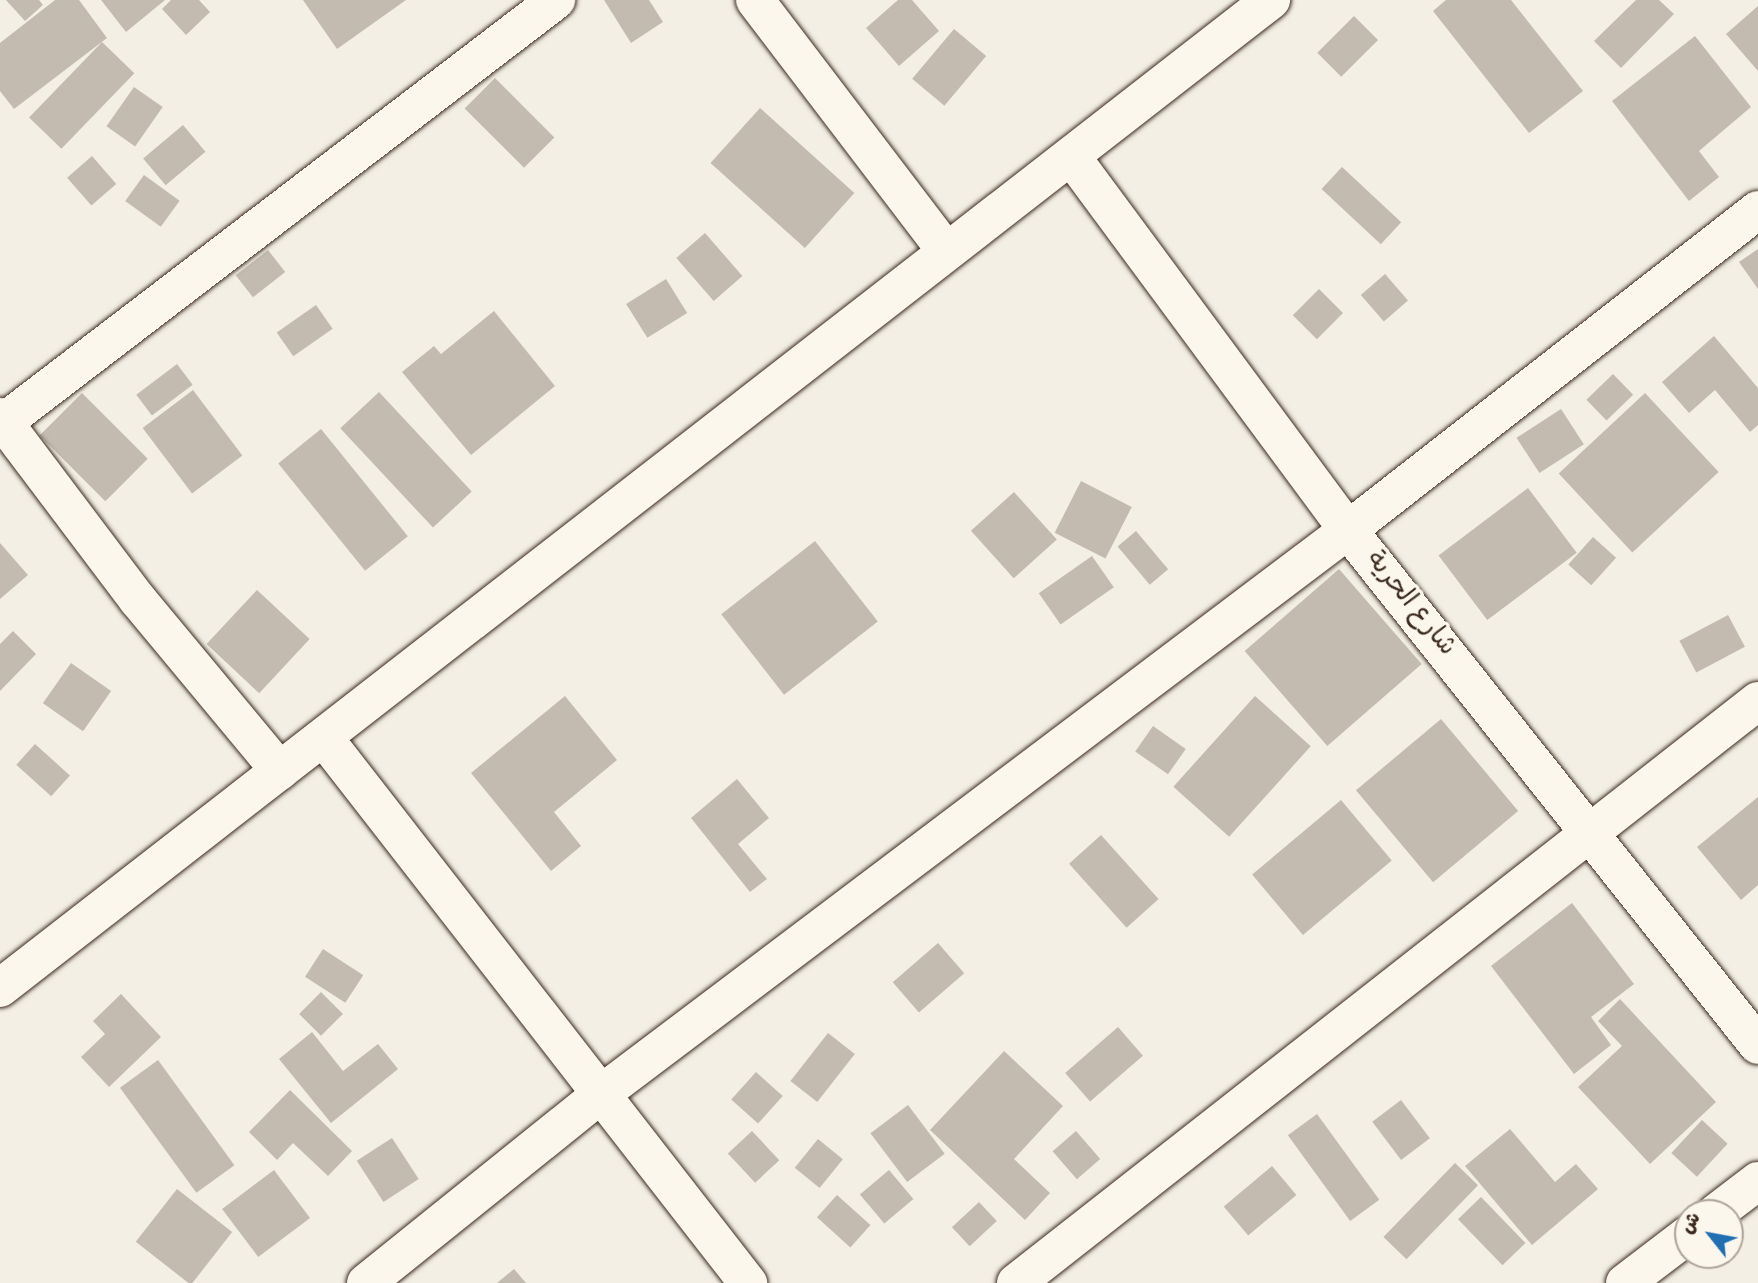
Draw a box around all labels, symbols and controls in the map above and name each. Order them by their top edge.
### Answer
street label: شارع الحرية [1357,546,1461,664]
north arrow [1674,1199,1744,1269]
text: ش [1677,1209,1708,1239]

